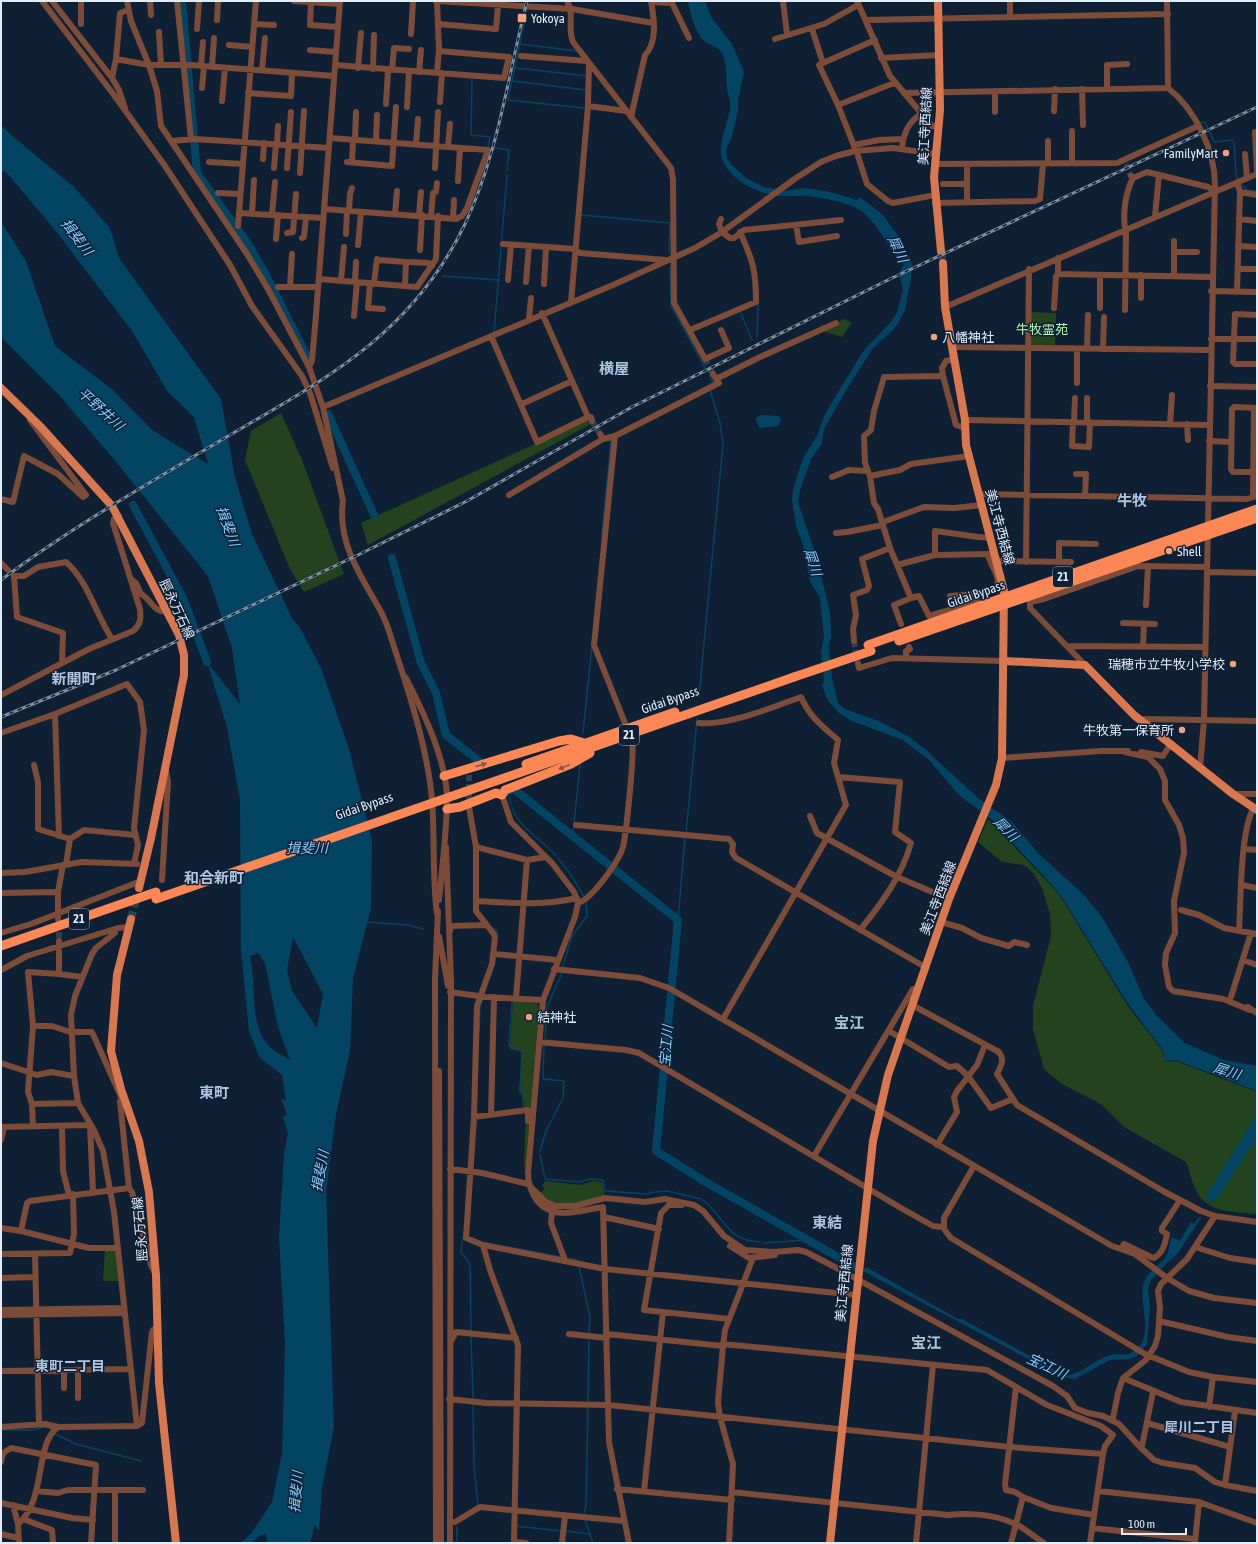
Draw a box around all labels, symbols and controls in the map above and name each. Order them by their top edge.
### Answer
place label: Yokoya [531,11,565,26]
marker: Yokoya [516,12,528,24]
street label: 美江寺西結線 [915,87,935,165]
place label: FamilyMart [1164,146,1218,161]
marker: FamilyMart [1221,148,1231,158]
water label: 揖斐川 [58,216,97,260]
water label: 犀川 [885,233,912,267]
park label: 牛牧霊苑 [1016,322,1068,337]
place label: 八幡神社 [942,330,994,345]
marker: 八幡神社 [929,332,939,342]
district label: 横屋 [599,360,629,377]
water label: 平野井川 [75,384,129,435]
street label: 美江寺西結線 [983,487,1017,567]
district label: 牛牧 [1117,492,1147,509]
water label: 揖斐川 [213,504,243,550]
place label: Shell [1177,544,1202,559]
water label: 犀川 [801,546,826,580]
marker: Shell [1164,546,1174,556]
road number: 21 [1053,567,1073,587]
street label: 脛永万石線 [156,576,198,642]
street label: Gidai Bypass [945,577,1007,611]
place label: 瑞穂市立牛牧小学校 [1108,657,1225,672]
marker: 瑞穂市立牛牧小学校 [1228,659,1238,669]
district label: 新開町 [51,670,97,687]
street label: Gidai Bypass [639,683,701,717]
place label: 牛牧第一保育所 [1083,723,1174,738]
road number: 21 [619,725,639,745]
marker: 牛牧第一保育所 [1177,725,1187,735]
one-way arrow [475,762,487,768]
one-way arrow [557,764,569,770]
street label: Gidai Bypass [333,789,395,823]
water label: 犀川 [991,813,1023,846]
water label: 揖斐川 [286,840,330,856]
street label: 美江寺西結線 [917,859,959,937]
district label: 和合新町 [184,869,244,886]
road number: 21 [69,909,89,929]
place label: 結神社 [537,1010,576,1025]
marker: 結神社 [524,1012,534,1022]
district label: 宝江 [834,1014,864,1031]
water label: 宝江川 [656,1022,676,1068]
water label: 犀川 [1211,1059,1245,1083]
district label: 東町 [199,1084,229,1101]
water label: 揖斐川 [308,1147,332,1193]
street label: 脛永万石線 [130,1196,150,1262]
district label: 東結 [812,1214,842,1231]
street label: 美江寺西結線 [832,1243,856,1323]
district label: 宝江 [911,1334,941,1351]
water label: 宝江川 [1025,1350,1071,1383]
district label: 東町二丁目 [35,1358,105,1374]
district label: 犀川二丁目 [1164,1419,1234,1435]
water label: 揖斐川 [287,1468,306,1514]
scale bar [1122,1510,1186,1536]
text: 100 m [1128,1517,1155,1531]

